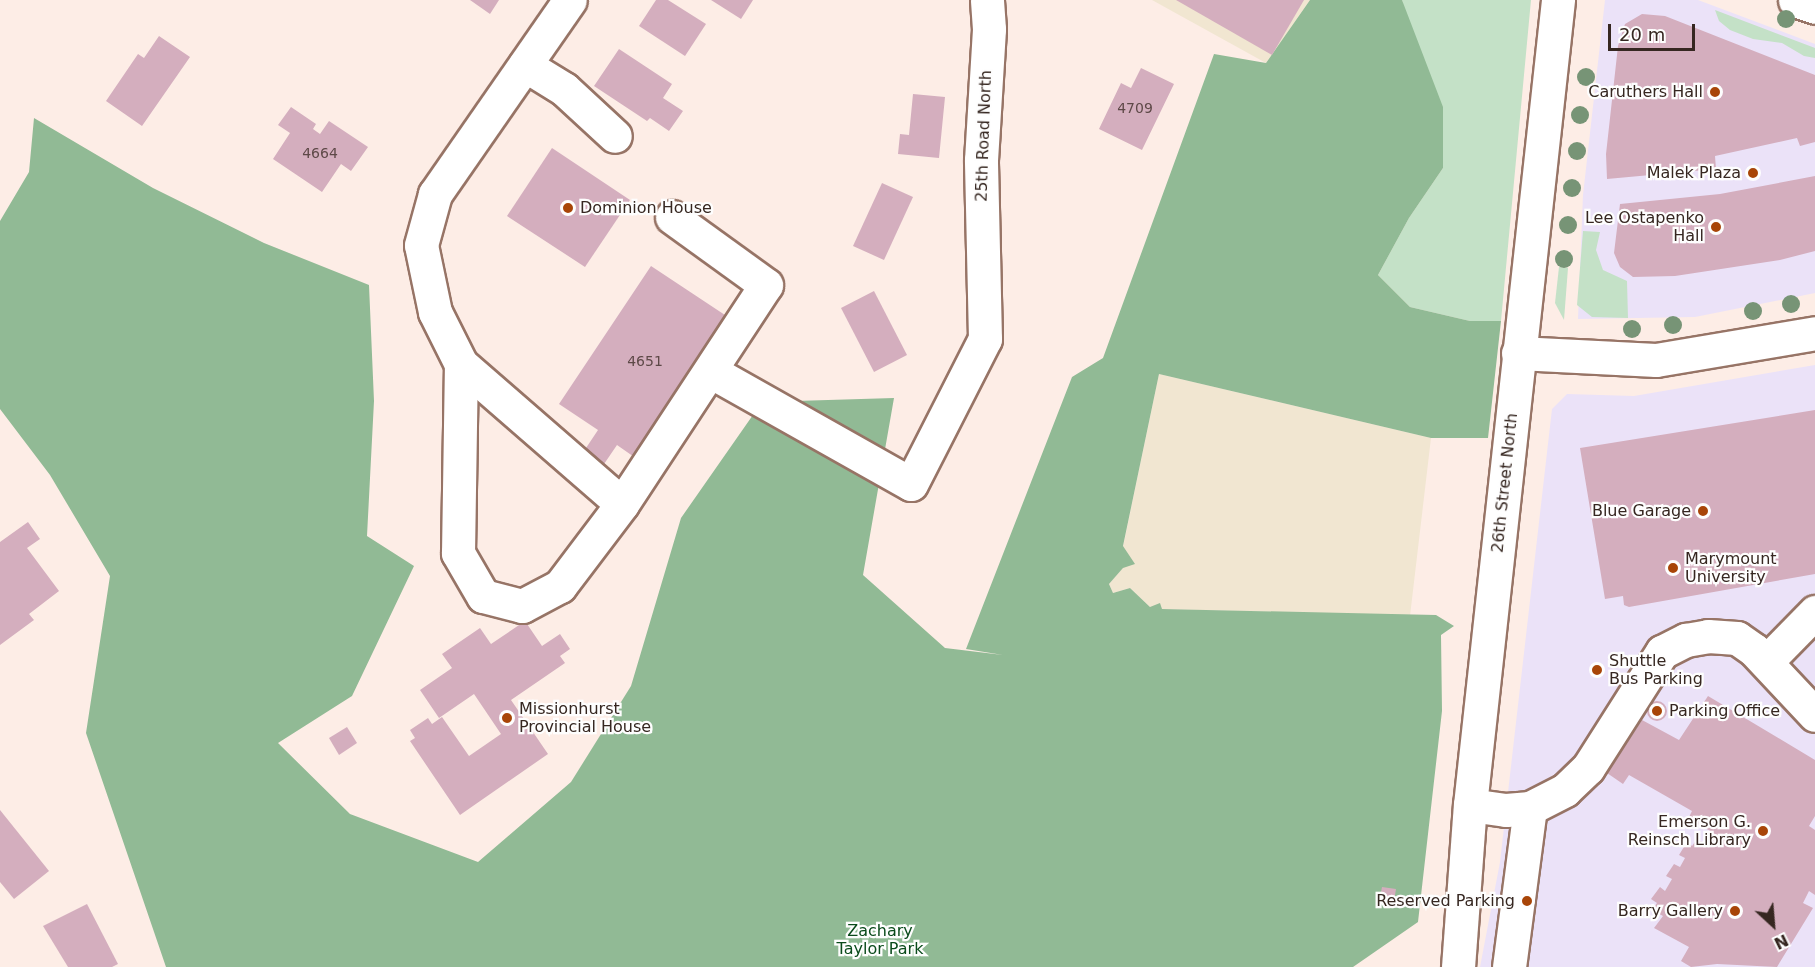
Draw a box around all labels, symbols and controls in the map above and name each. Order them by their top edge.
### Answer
scale bar [1611,12,1698,50]
text: 20 m [1619,24,1665,45]
street label: 25th Road North [972,70,996,202]
place label: Caruthers Hall [1588,82,1703,102]
marker: Caruthers Hall [1708,85,1722,99]
house number: 4709 [1117,100,1153,116]
house number: 4664 [302,145,338,161]
place label: Malek Plaza [1647,163,1741,183]
marker: Malek Plaza [1746,166,1760,180]
place label: Dominion House [580,198,712,218]
marker: Dominion House [561,201,575,215]
place label: Lee Ostapenko Hall [1585,208,1704,246]
marker: Lee Ostapenko Hall [1709,220,1723,234]
house number: 4651 [627,353,663,369]
street label: 26th Street North [1488,412,1522,554]
place label: Blue Garage [1592,501,1691,521]
marker: Blue Garage [1696,504,1710,518]
place label: Marymount University [1685,549,1777,587]
marker: Marymount University [1666,561,1680,575]
place label: Shuttle Bus Parking [1609,651,1703,689]
marker: Shuttle Bus Parking [1590,663,1604,677]
place label: Missionhurst Provincial House [519,699,651,737]
place label: Parking Office [1669,701,1780,721]
marker: Parking Office [1650,704,1664,718]
marker: Missionhurst Provincial House [500,711,514,725]
place label: Emerson G. Reinsch Library [1628,812,1751,850]
marker: Emerson G. Reinsch Library [1756,824,1770,838]
place label: Reserved Parking [1376,891,1515,911]
marker: Reserved Parking [1520,894,1534,908]
north arrow [1743,895,1803,955]
place label: Barry Gallery [1618,901,1723,921]
marker: Barry Gallery [1728,904,1742,918]
park label: Zachary Taylor Park [837,921,923,959]
text: N [1771,930,1791,953]

